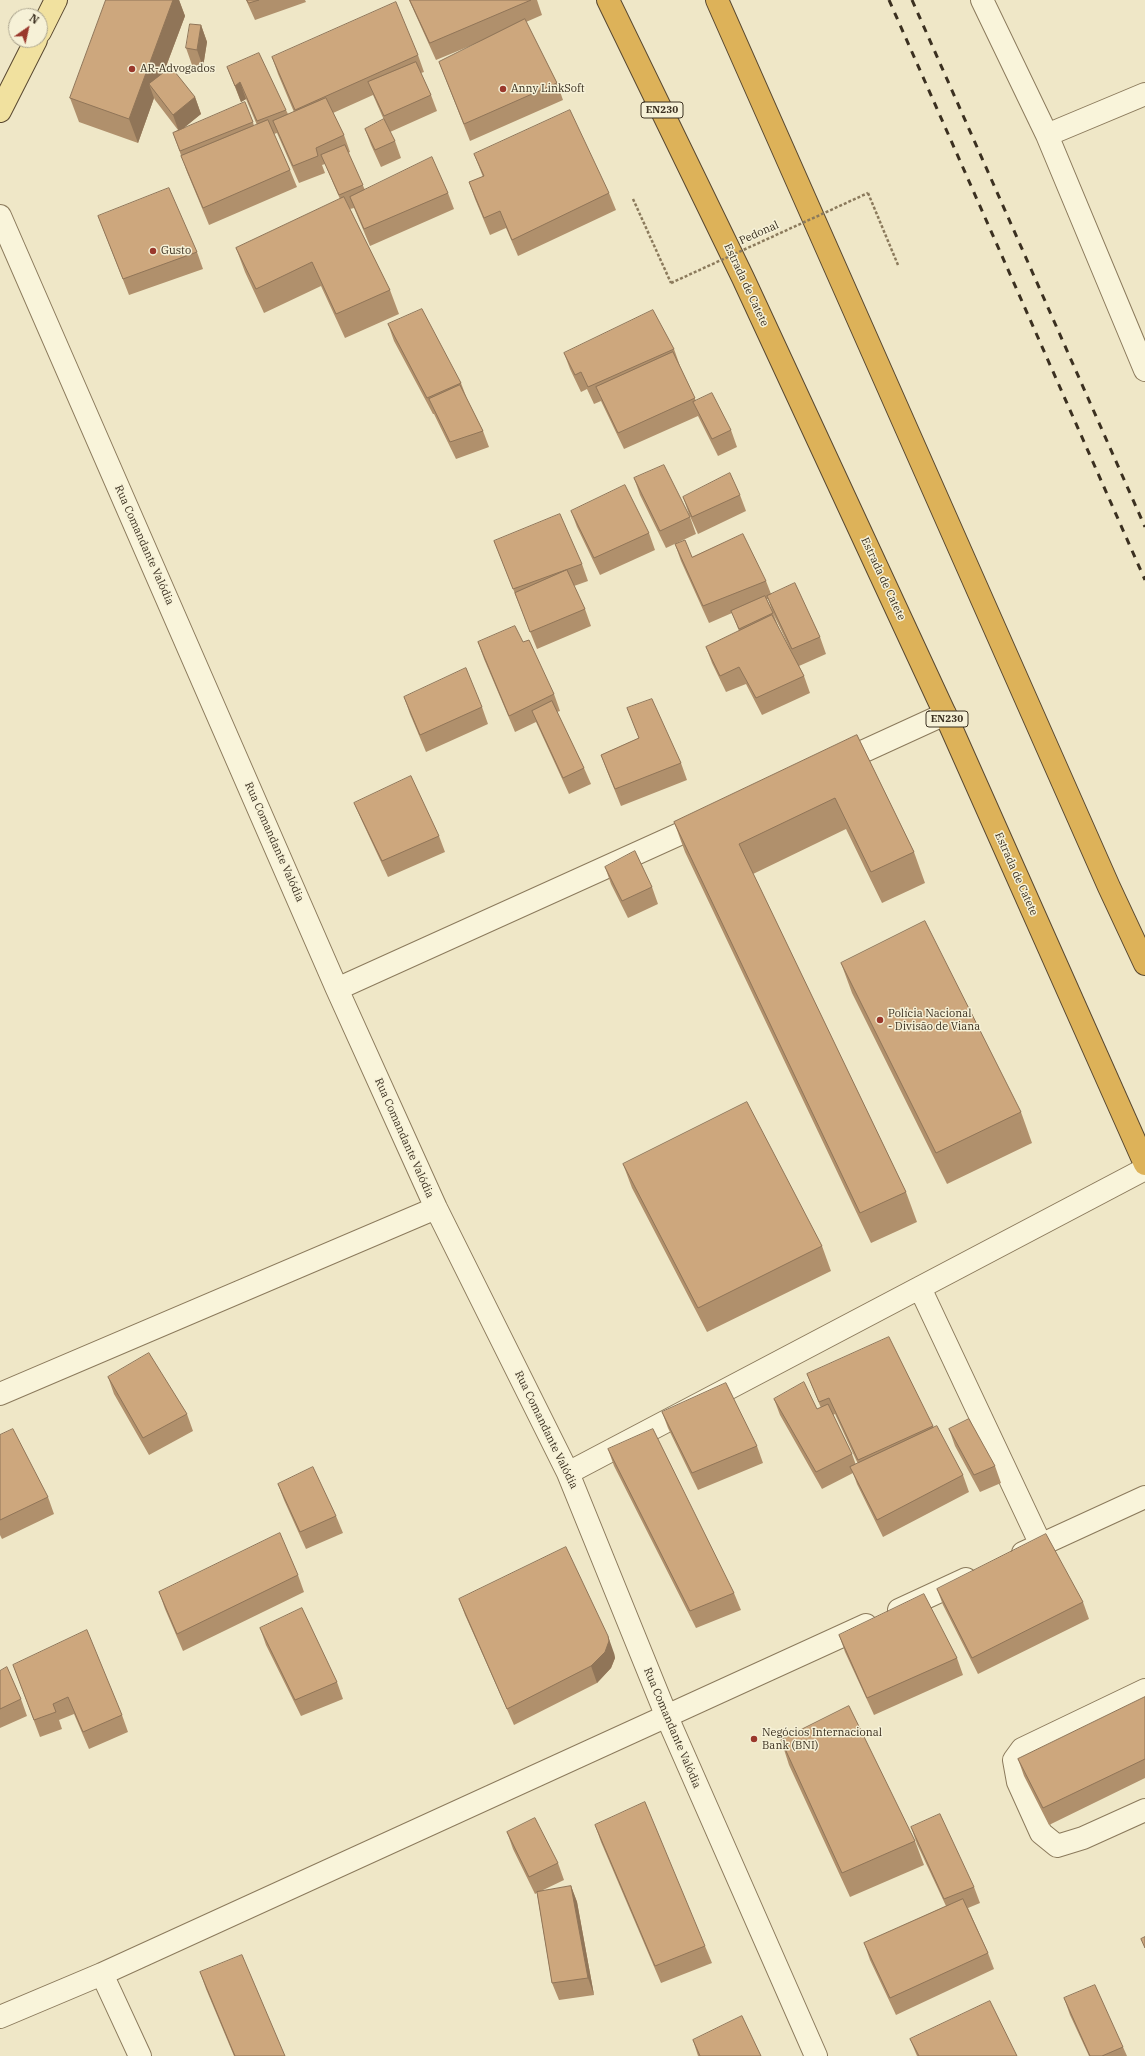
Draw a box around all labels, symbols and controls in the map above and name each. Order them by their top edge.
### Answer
north arrow [8,8,48,48]
text: N [27,11,42,27]
place label: AR-Advogados [140,62,215,76]
marker: AR-Advogados [127,64,137,74]
place label: Anny LinkSoft [511,82,585,96]
marker: Anny LinkSoft [498,84,508,94]
road number: EN230 [641,102,683,118]
street label: Pedonal [737,218,781,248]
street label: Estrada de Catete [721,241,771,329]
place label: Gusto [161,244,191,258]
marker: Gusto [148,246,158,256]
street label: Rua Comandante Valódia [112,483,176,607]
street label: Estrada de Catete [858,535,908,623]
road number: EN230 [926,711,968,727]
street label: Rua Comandante Valódia [242,780,306,904]
street label: Estrada de Catete [992,830,1040,918]
place label: Polícia Nacional - Divisão de Viana [888,1007,980,1033]
marker: Polícia Nacional - Divisão de Viana [875,1015,885,1025]
street label: Rua Comandante Valódia [372,1076,436,1200]
street label: Rua Comandante Valódia [512,1369,580,1491]
street label: Rua Comandante Valódia [641,1666,703,1790]
place label: Negócios Internacional Bank (BNI) [762,1726,882,1752]
marker: Negócios Internacional Bank (BNI) [749,1734,759,1744]

